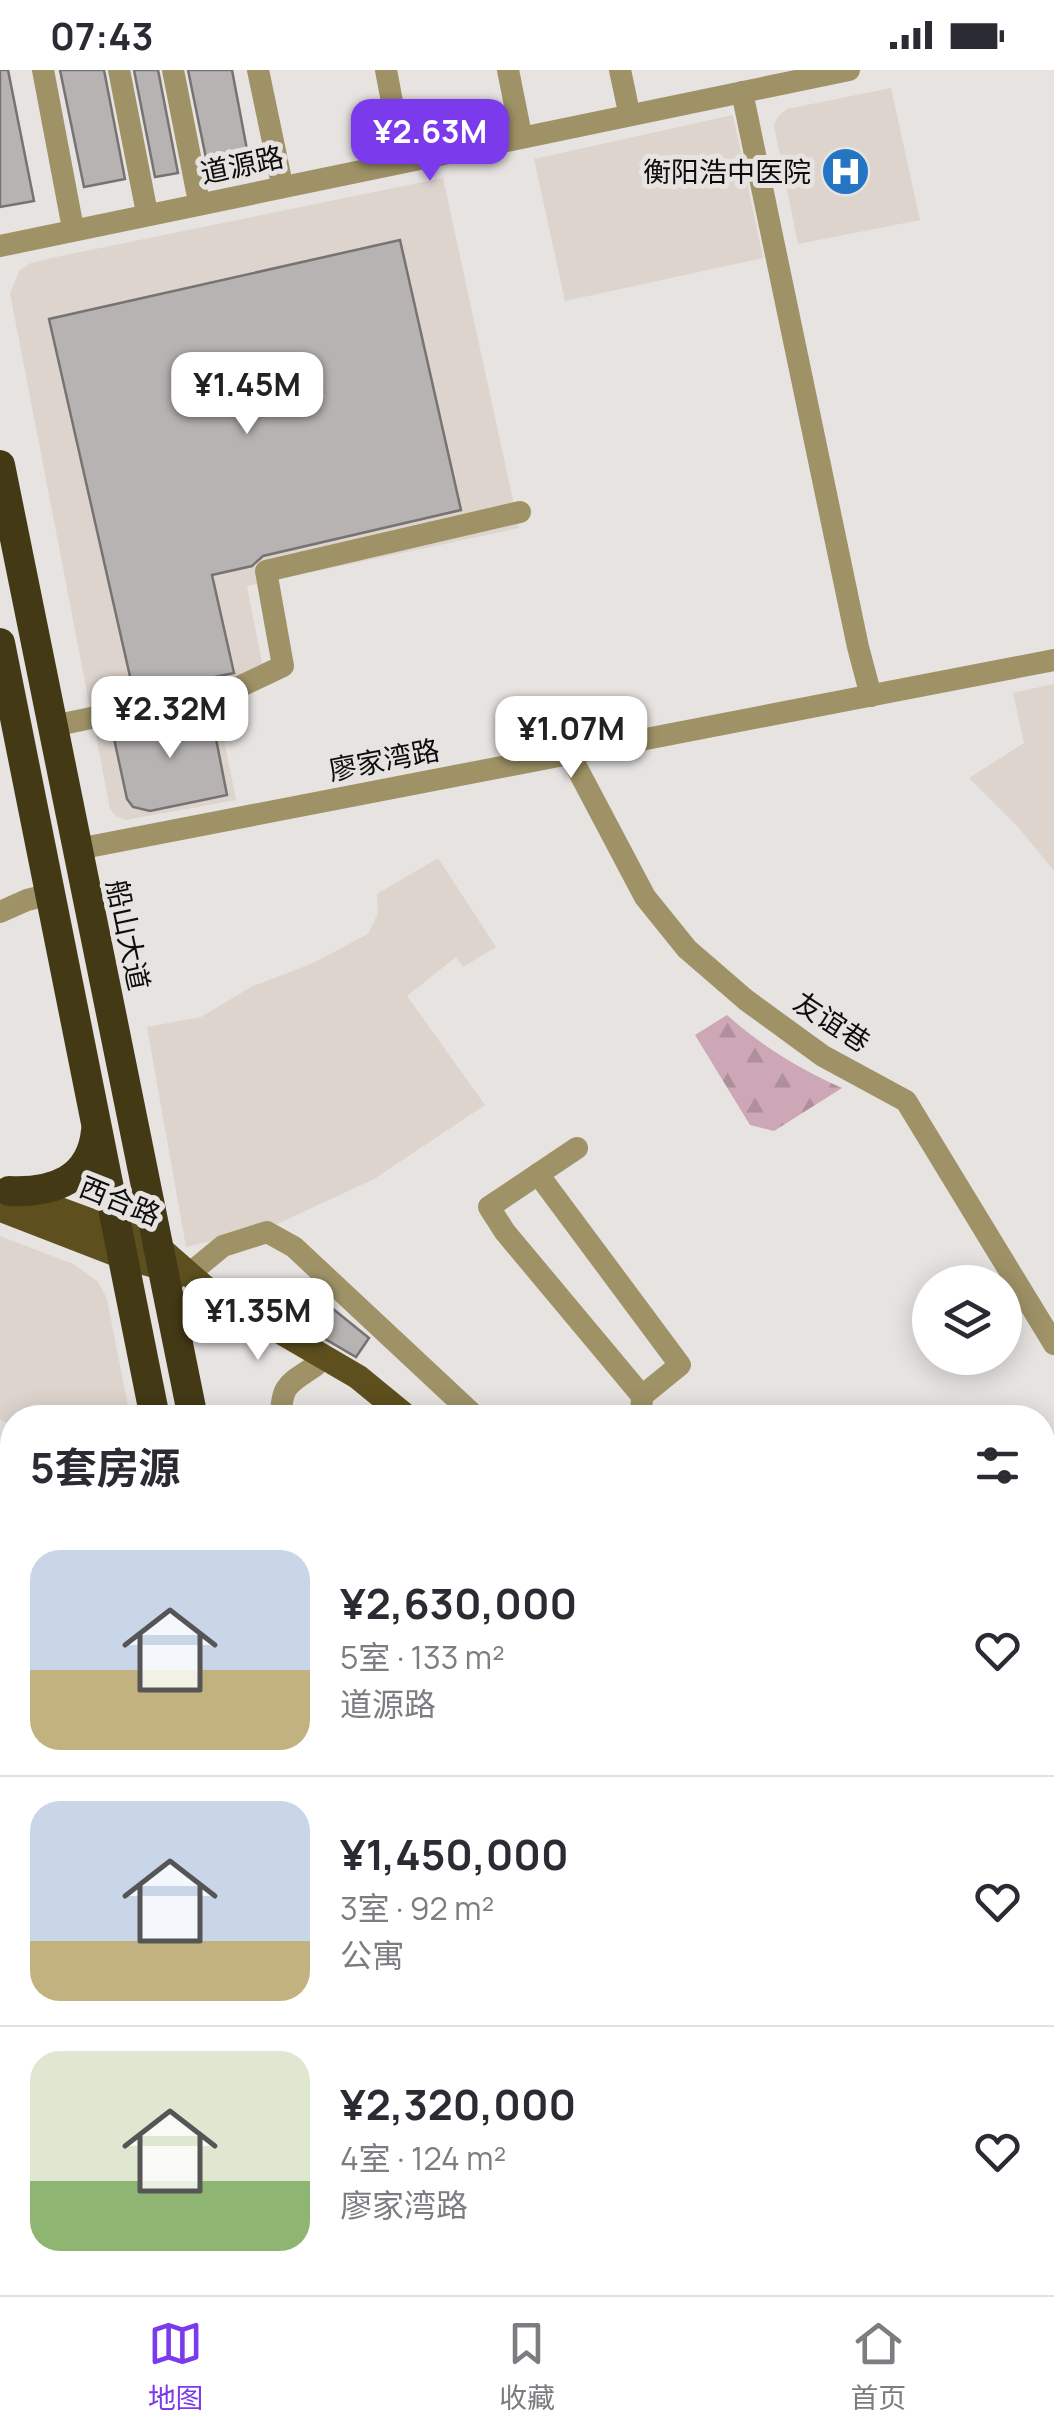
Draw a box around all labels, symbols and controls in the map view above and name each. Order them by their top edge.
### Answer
text: 07:43 [50,9,154,61]
pin: ¥2.63M [349,99,511,184]
text: ¥2.63M [373,109,487,153]
street label: 道源路 [197,137,287,191]
hospital icon: 衡阳浩中医院 [820,146,872,198]
place label: 衡阳浩中医院 [643,152,811,190]
pin: ¥1.45M [166,352,328,437]
text: ¥1.45M [193,362,301,406]
pin: ¥2.32M [89,676,251,761]
text: ¥2.32M [113,686,227,730]
pin: ¥1.07M [490,696,652,781]
text: ¥1.07M [517,706,625,750]
street label: 廖家湾路 [325,730,442,788]
street label: 船山大道 [99,876,159,994]
street label: 友谊巷 [787,982,878,1060]
street label: 西合路 [74,1167,166,1233]
map controls [912,1265,1022,1375]
button: layers [912,1265,1022,1375]
pin: ¥1.35M [177,1278,339,1363]
text: ¥1.35M [205,1288,311,1332]
text: 5套房源 [30,1438,181,1496]
icon: filters [970,1438,1025,1493]
text: ¥2,630,000 [340,1574,577,1632]
icon: home [110,1590,230,1710]
icon: heart [970,1623,1025,1678]
text: 5室 · 133 m² [340,1635,505,1679]
text: 道源路 [340,1682,436,1726]
text: ¥1,450,000 [340,1825,569,1883]
icon: home [110,1841,230,1961]
icon: heart [970,1874,1025,1929]
text: 3室 · 92 m² [340,1886,494,1930]
text: 公寓 [340,1933,404,1977]
text: ¥2,320,000 [340,2075,576,2133]
icon: home [110,2091,230,2211]
icon: heart [970,2124,1025,2179]
text: 4室 · 124 m² [340,2136,506,2180]
text: 廖家湾路 [340,2183,468,2227]
tab: 地图 [148,2316,204,2416]
tab: 收藏 [499,2316,555,2416]
tab: 首页 [850,2316,906,2416]

